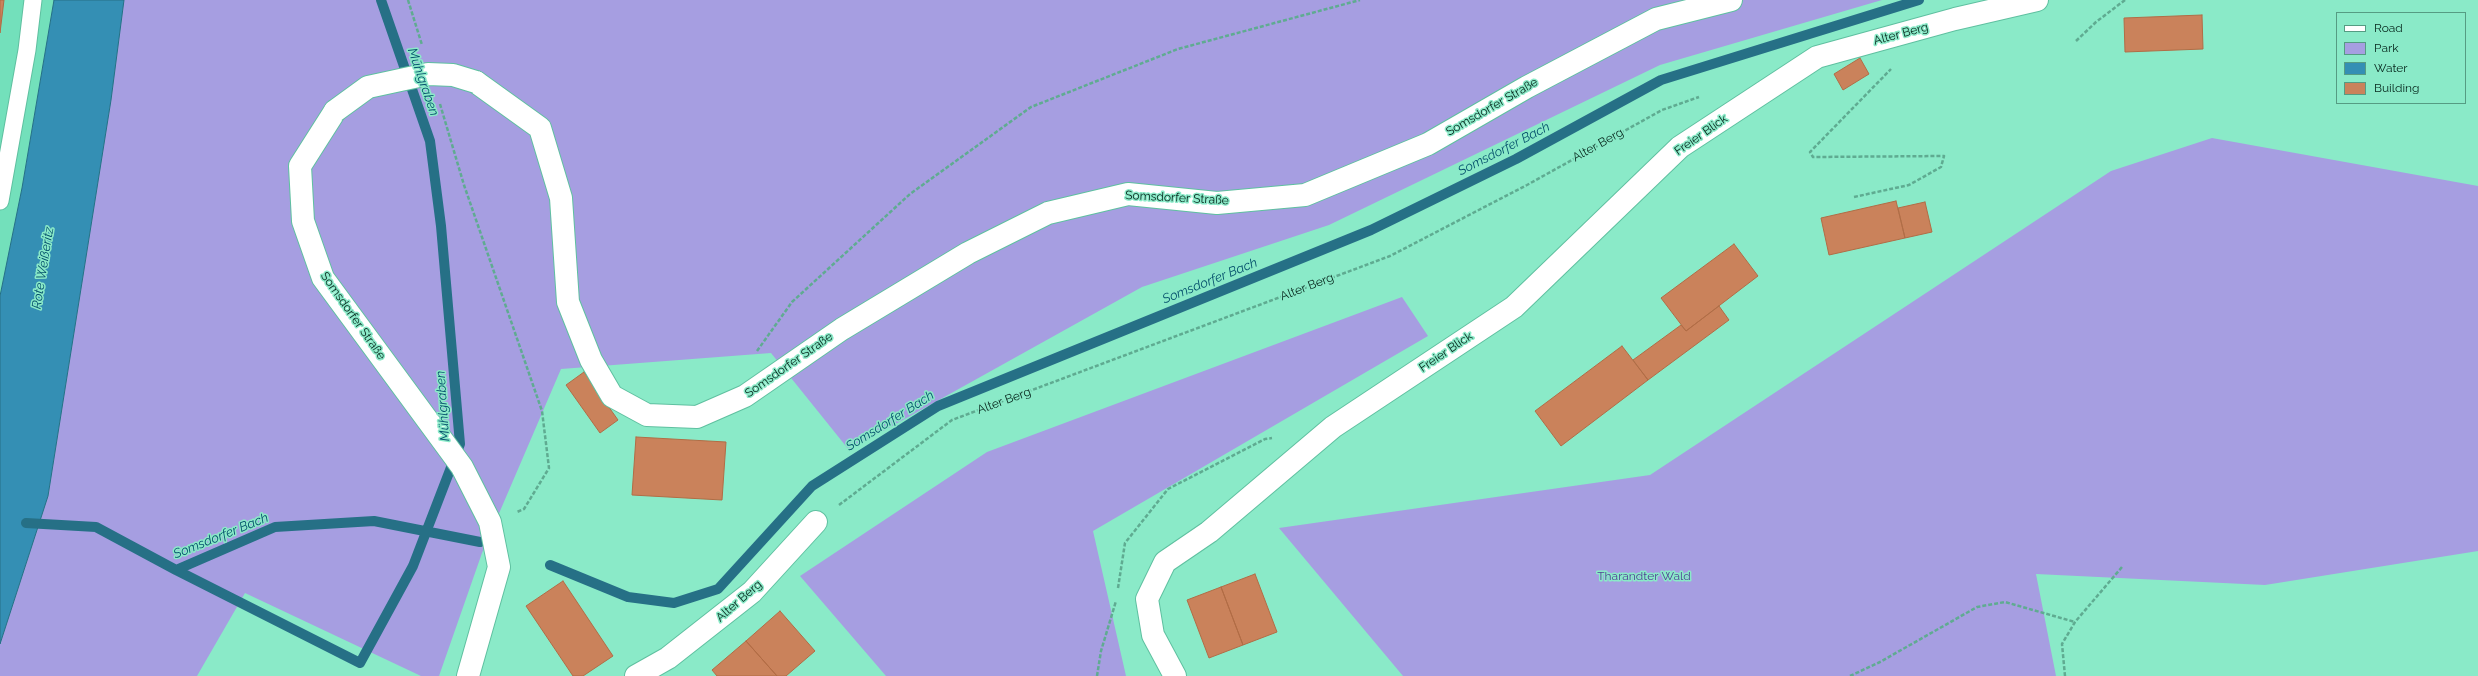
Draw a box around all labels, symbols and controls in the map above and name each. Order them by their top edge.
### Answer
legend [2336,12,2466,104]
street label: Alter Berg [1872,20,1930,48]
text: Road [2374,21,2403,35]
text: Park [2374,41,2399,55]
water label: Mühlgraben [404,46,442,118]
text: Water [2374,61,2408,75]
street label: Somsdorfer Straße [1443,75,1541,139]
text: Building [2374,81,2420,95]
street label: Freier Blick [1672,111,1730,159]
water label: Somsdorfer Bach [1455,119,1553,179]
street label: Alter Berg [1570,125,1626,165]
street label: Somsdorfer Straße [1125,188,1229,208]
water label: Rote Weißeritz [29,226,57,310]
water label: Somsdorfer Bach [1160,255,1260,307]
street label: Somsdorfer Straße [317,269,389,363]
street label: Alter Berg [1278,270,1336,304]
street label: Somsdorfer Straße [742,329,836,401]
street label: Freier Blick [1417,329,1475,375]
water label: Mühlgraben [433,370,453,442]
street label: Alter Berg [975,385,1033,417]
water label: Somsdorfer Bach [843,388,937,454]
water label: Somsdorfer Bach [171,510,271,562]
park label: Tharandter Wald [1597,569,1691,583]
street label: Alter Berg [713,577,765,625]

